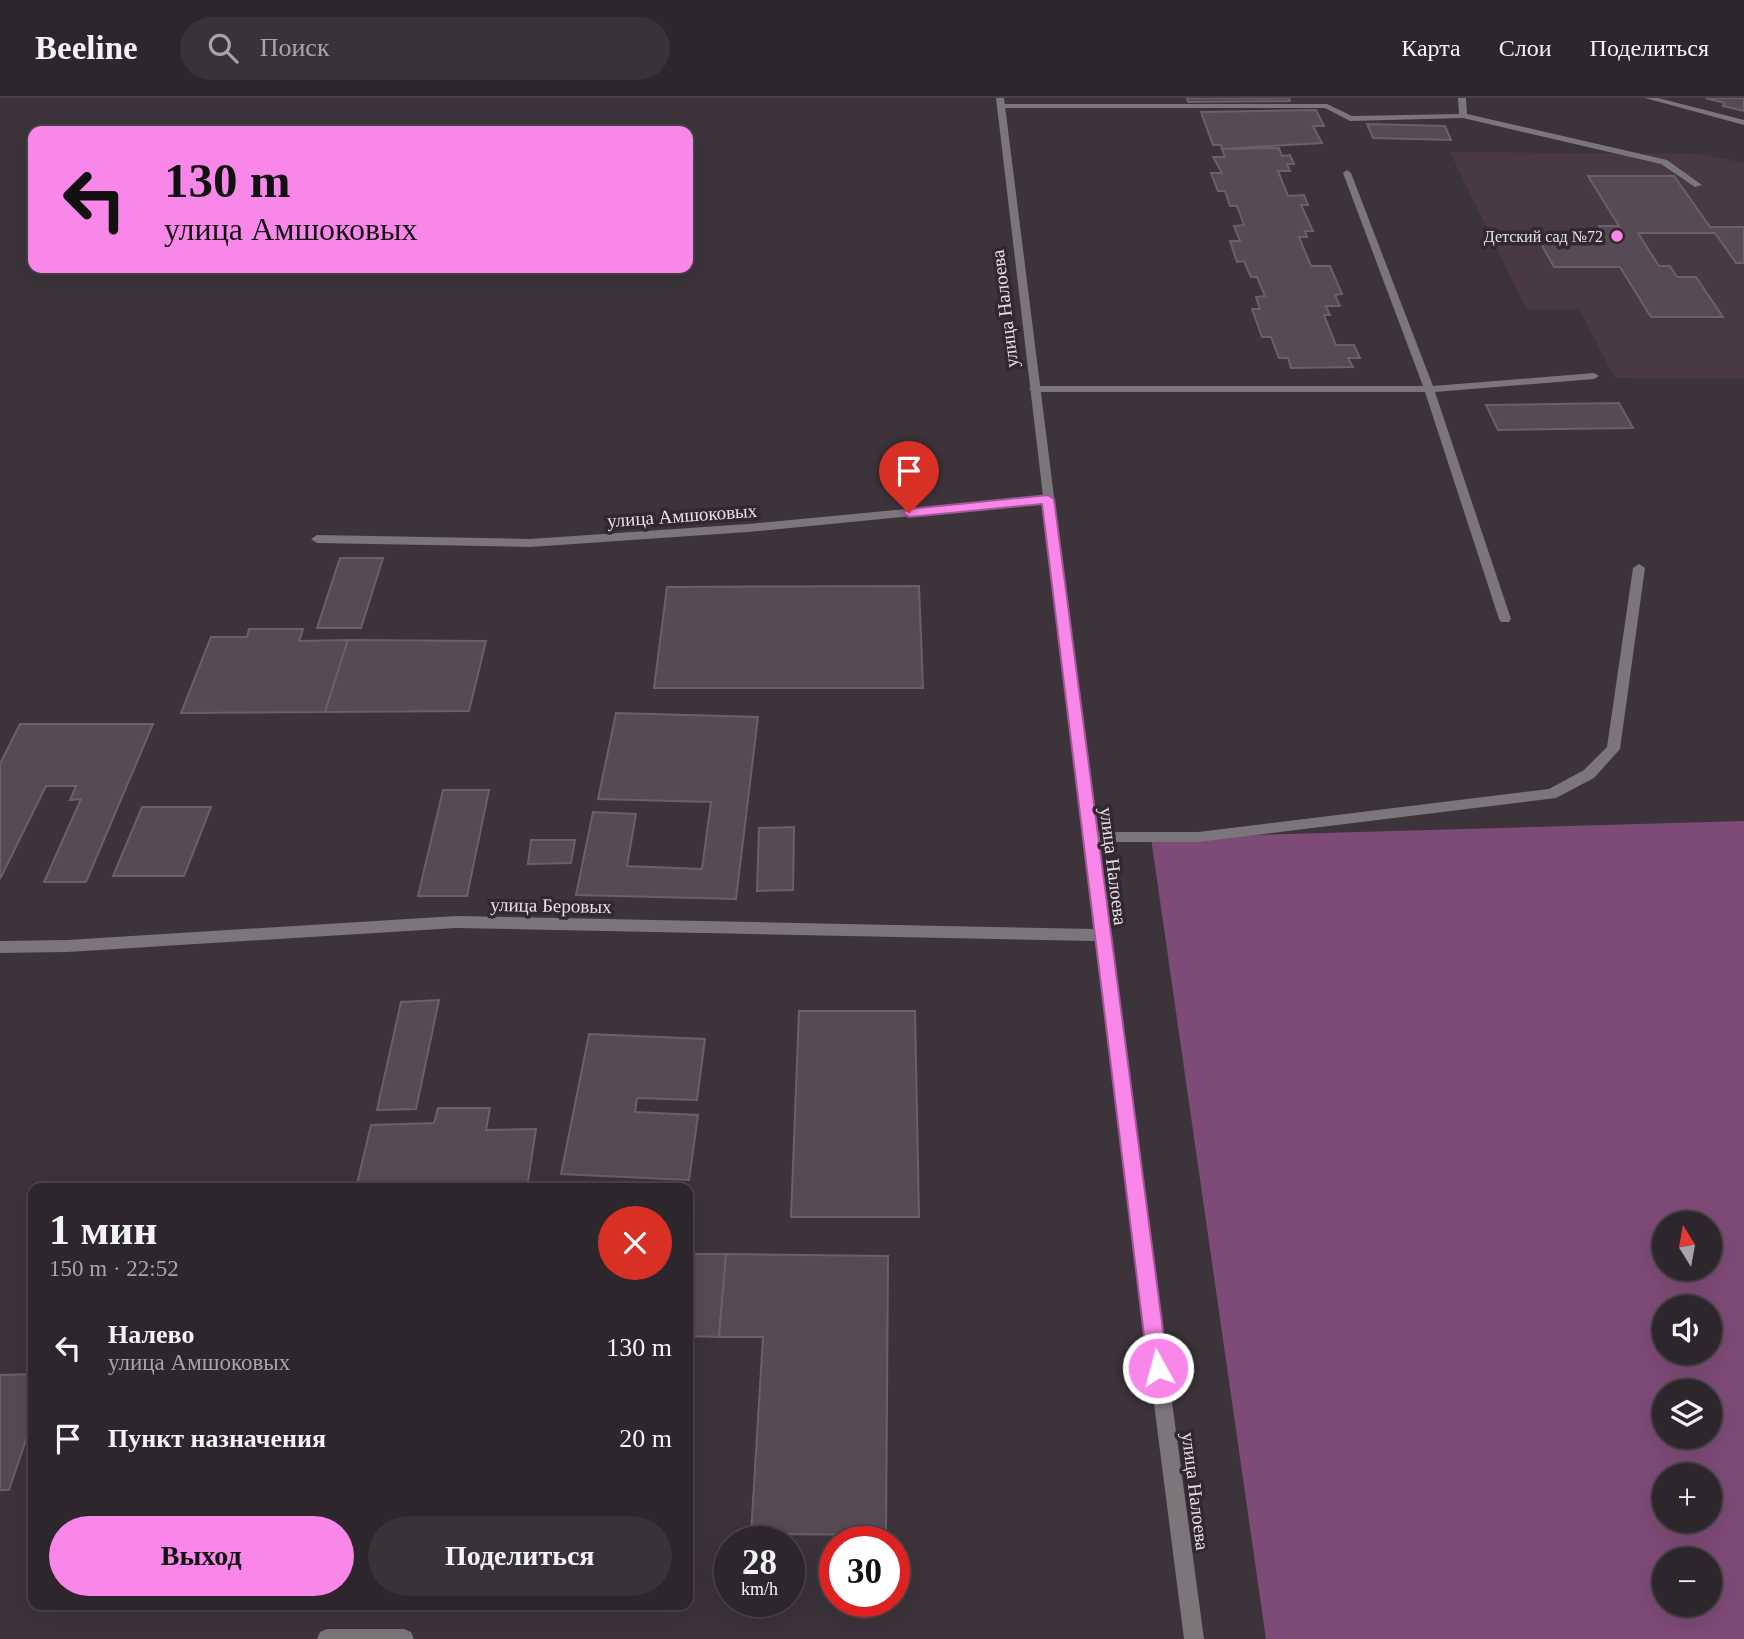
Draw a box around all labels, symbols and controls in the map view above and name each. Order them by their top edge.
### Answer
search box [180,17,670,80]
icon: search [204,29,242,67]
text: Beeline [35,30,138,66]
text: Поиск [260,33,330,62]
text: Карта [1401,35,1461,61]
text: Слои [1499,35,1552,61]
text: Поделиться [1590,35,1709,61]
text: 130 m [164,153,291,208]
icon: left [49,154,140,245]
text: улица Амшоковых [164,211,418,247]
place label: Детский сад №72 [1484,228,1603,246]
marker: Детский сад №72 [1609,228,1625,244]
street label: улица Налоева [987,248,1022,369]
pin [879,441,939,513]
icon: arrive [890,452,928,490]
street label: улица Амшоковых [606,500,758,531]
street label: улица Налоева [1096,806,1131,927]
street label: улица Беровых [490,894,612,917]
button: close [598,1206,672,1280]
text: 1 мин [49,1207,158,1253]
north arrow [1652,1211,1722,1281]
map controls [1652,1211,1722,1617]
text: 150 m · 22:52 [49,1256,179,1281]
button: sound [1652,1295,1722,1365]
text: Налево [108,1320,194,1349]
icon: left [49,1329,87,1367]
position arrow [1121,1331,1195,1405]
text: 130 m [606,1333,672,1362]
text: улица Амшоковых [108,1350,290,1375]
button: layers [1652,1379,1722,1449]
icon: arrive [49,1420,87,1458]
text: Пункт назначения [108,1424,326,1453]
text: 20 m [619,1424,672,1453]
street label: улица Налоева [1178,1431,1213,1552]
button: + [1652,1463,1722,1533]
button: Выход [49,1516,354,1596]
button: Поделиться [368,1516,672,1596]
speed limit sign: 30 [819,1526,910,1617]
text: 28 [742,1543,777,1582]
button: − [1652,1547,1722,1617]
text: km/h [741,1579,778,1599]

